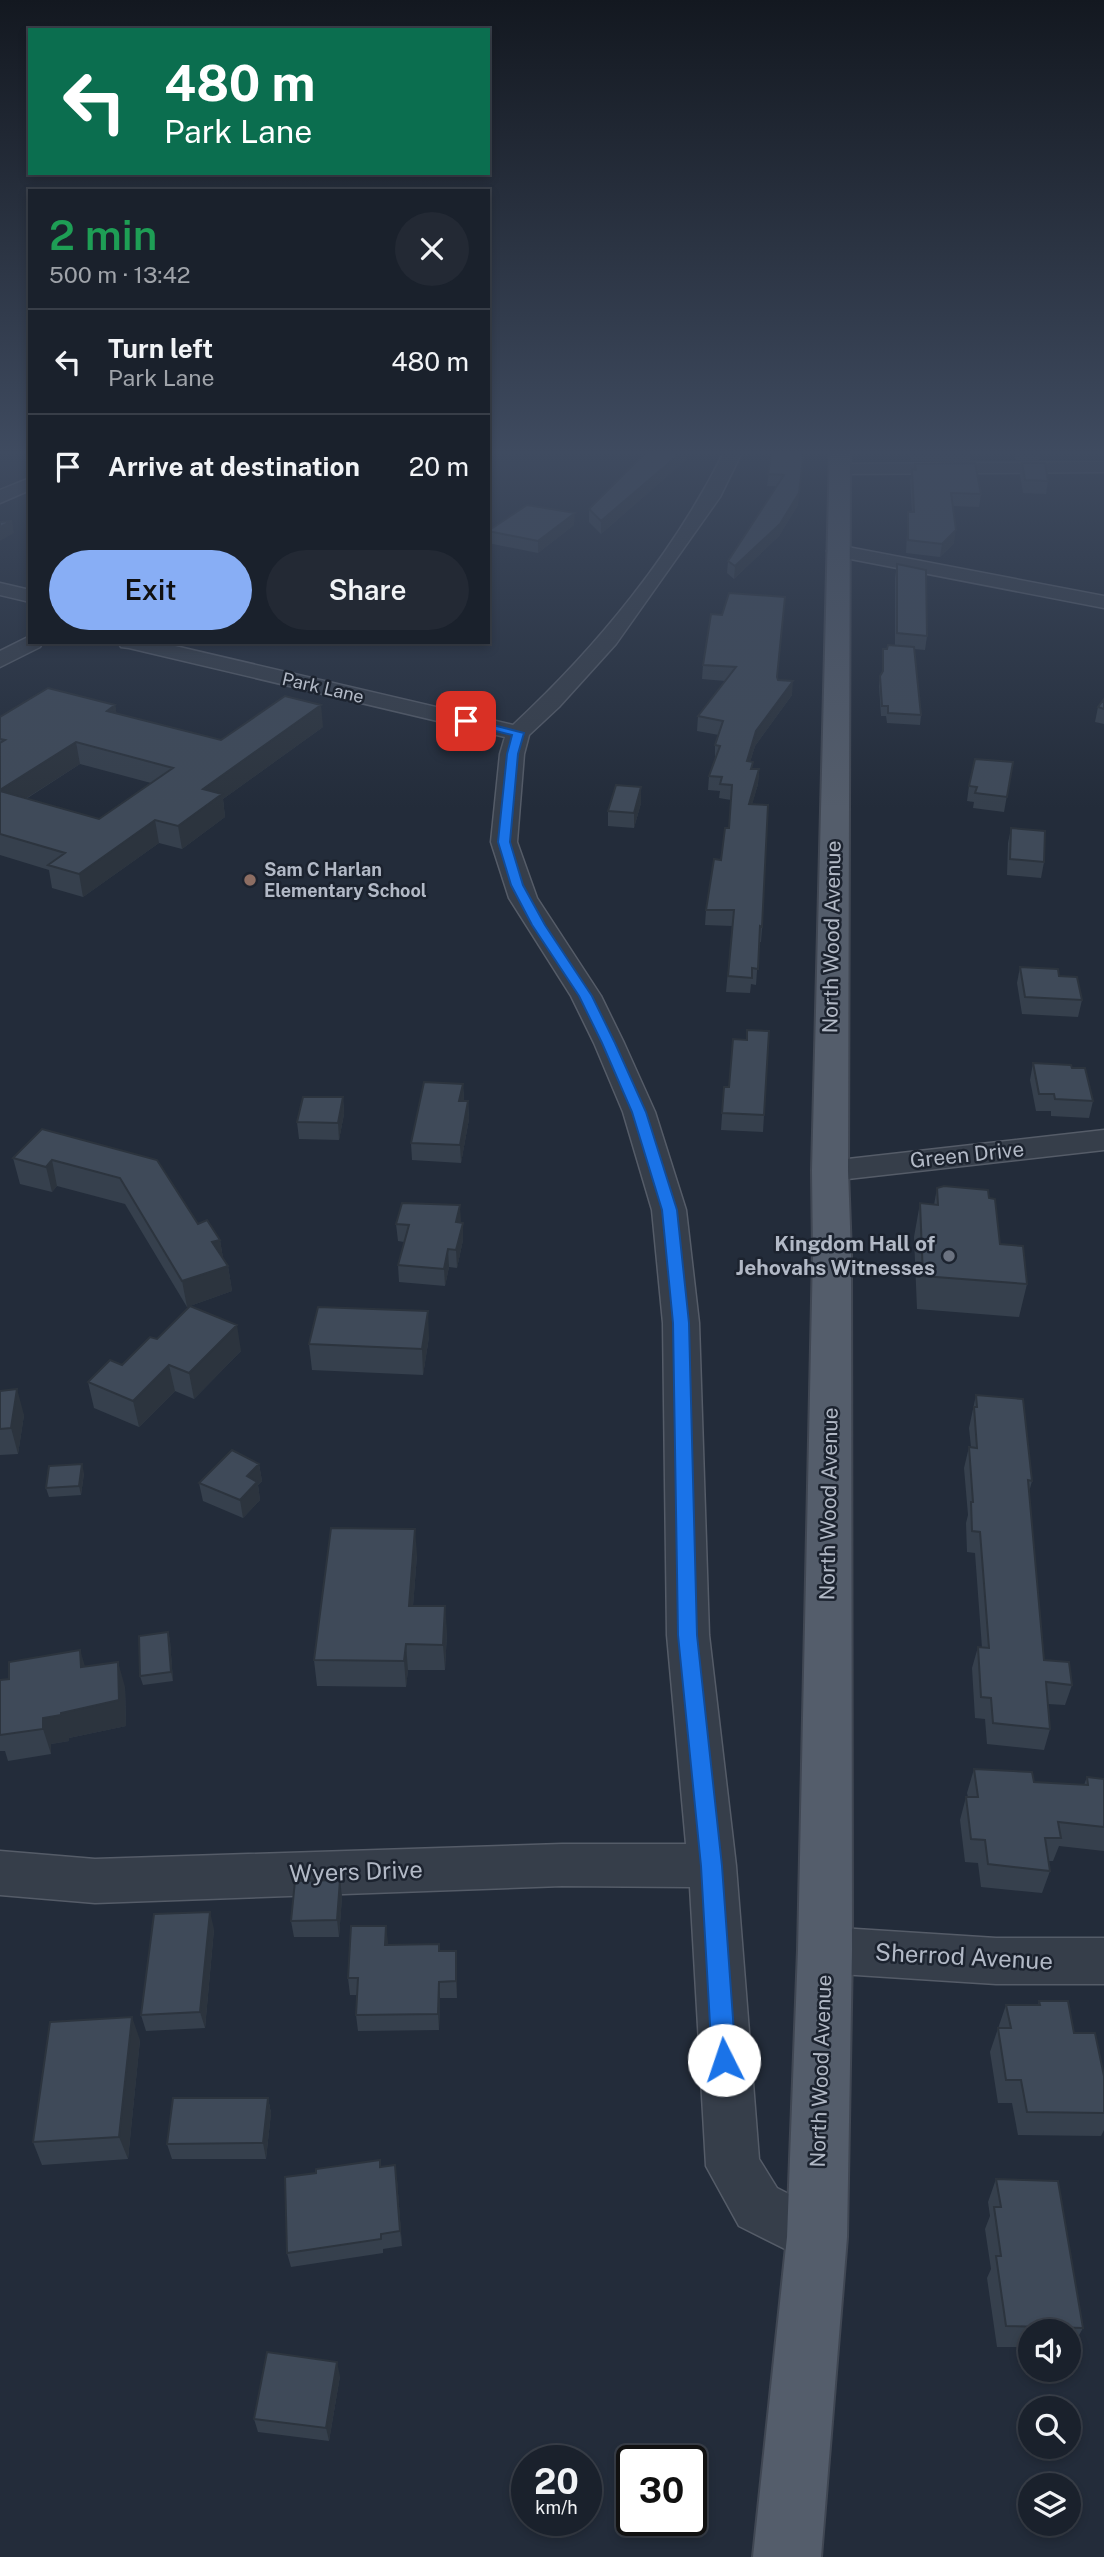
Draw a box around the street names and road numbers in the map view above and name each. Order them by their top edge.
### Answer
street label: Park Lane [280,668,366,707]
street label: North Wood Avenue [817,840,846,1034]
street label: Green Drive [909,1136,1025,1173]
street label: North Wood Avenue [814,1407,843,1601]
street label: Wyers Drive [289,1855,423,1887]
street label: Sherrod Avenue [874,1937,1054,1975]
street label: North Wood Avenue [805,1974,836,2168]

